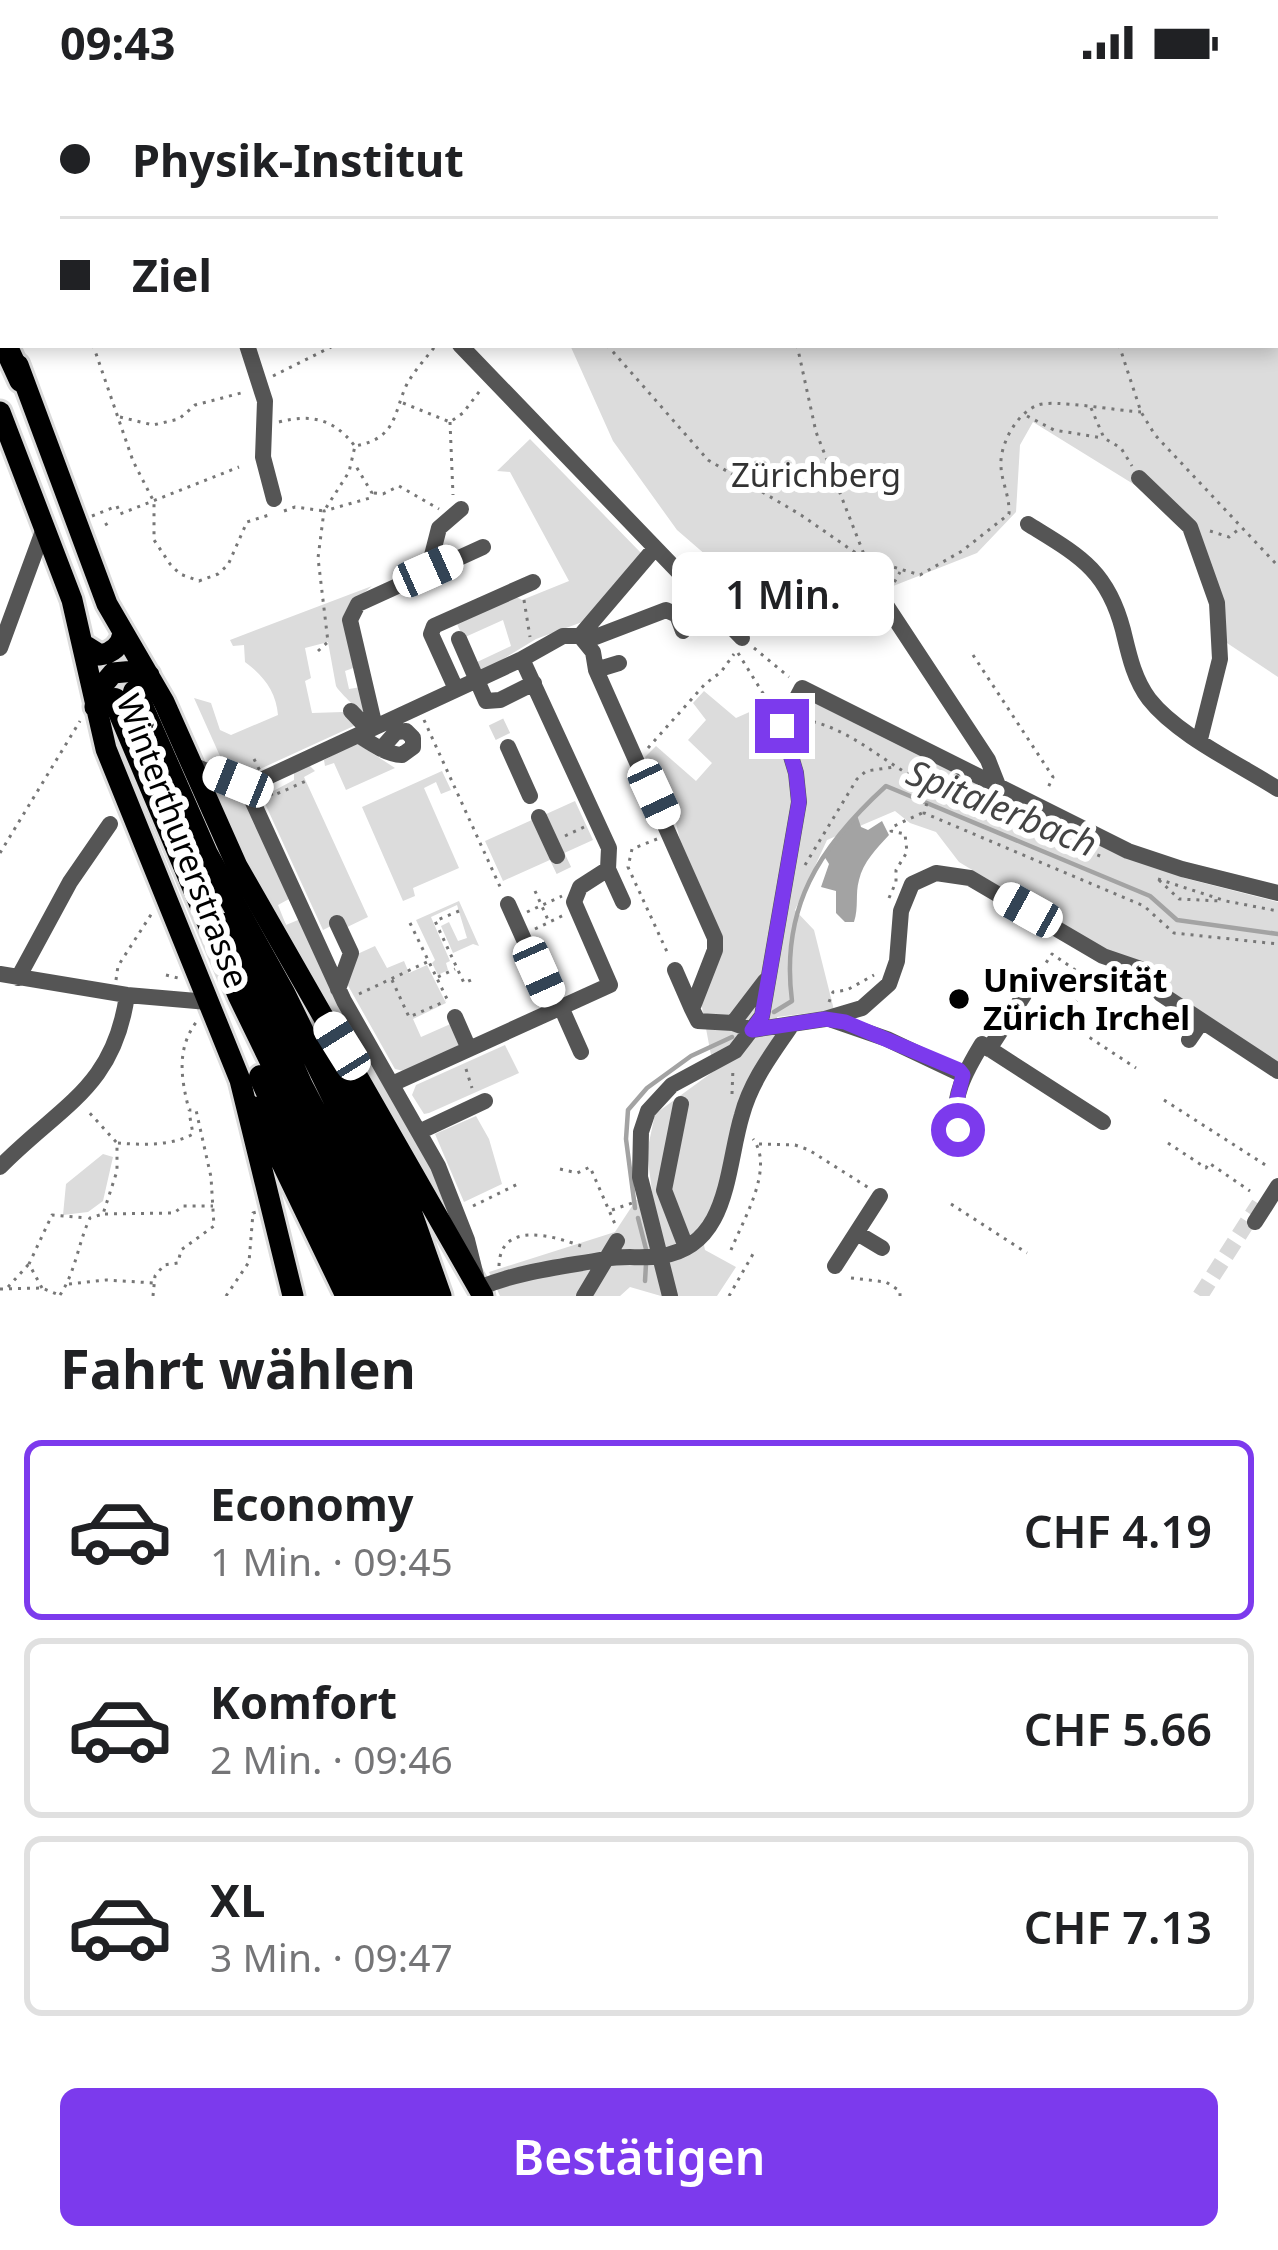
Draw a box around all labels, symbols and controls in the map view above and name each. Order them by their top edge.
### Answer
text: 09:43 [60,12,176,73]
text: Physik-Institut [132,129,464,190]
text: Ziel [132,244,212,305]
park label: Zürichberg [731,452,901,497]
car [388,540,468,602]
callout: 1 Min. [671,552,893,636]
text: 1 Min. [725,567,841,620]
street label: Winterthurerstrasse [107,688,260,994]
route end [755,699,809,753]
water label: Spitalerbach [900,747,1104,868]
car [198,752,278,812]
car [622,754,686,834]
car [988,877,1068,943]
car [508,932,570,1012]
place label: Universität Zürich Irchel [983,957,1190,1040]
marker: Universität Zürich Irchel [946,986,972,1012]
car [308,1006,376,1086]
route start [931,1103,985,1157]
text: Fahrt wählen [60,1331,416,1405]
text: Economy [210,1473,414,1534]
icon: car [66,1476,174,1584]
text: CHF 4.19 [1024,1500,1212,1561]
text: 1 Min. · 09:45 [210,1534,453,1587]
text: Komfort [210,1671,397,1732]
icon: car [66,1674,174,1782]
text: CHF 5.66 [1024,1698,1212,1759]
text: 2 Min. · 09:46 [210,1732,453,1785]
text: XL [210,1869,265,1930]
icon: car [66,1872,174,1980]
text: CHF 7.13 [1024,1896,1212,1957]
text: 3 Min. · 09:47 [210,1930,453,1983]
button: Bestätigen [60,2088,1218,2226]

